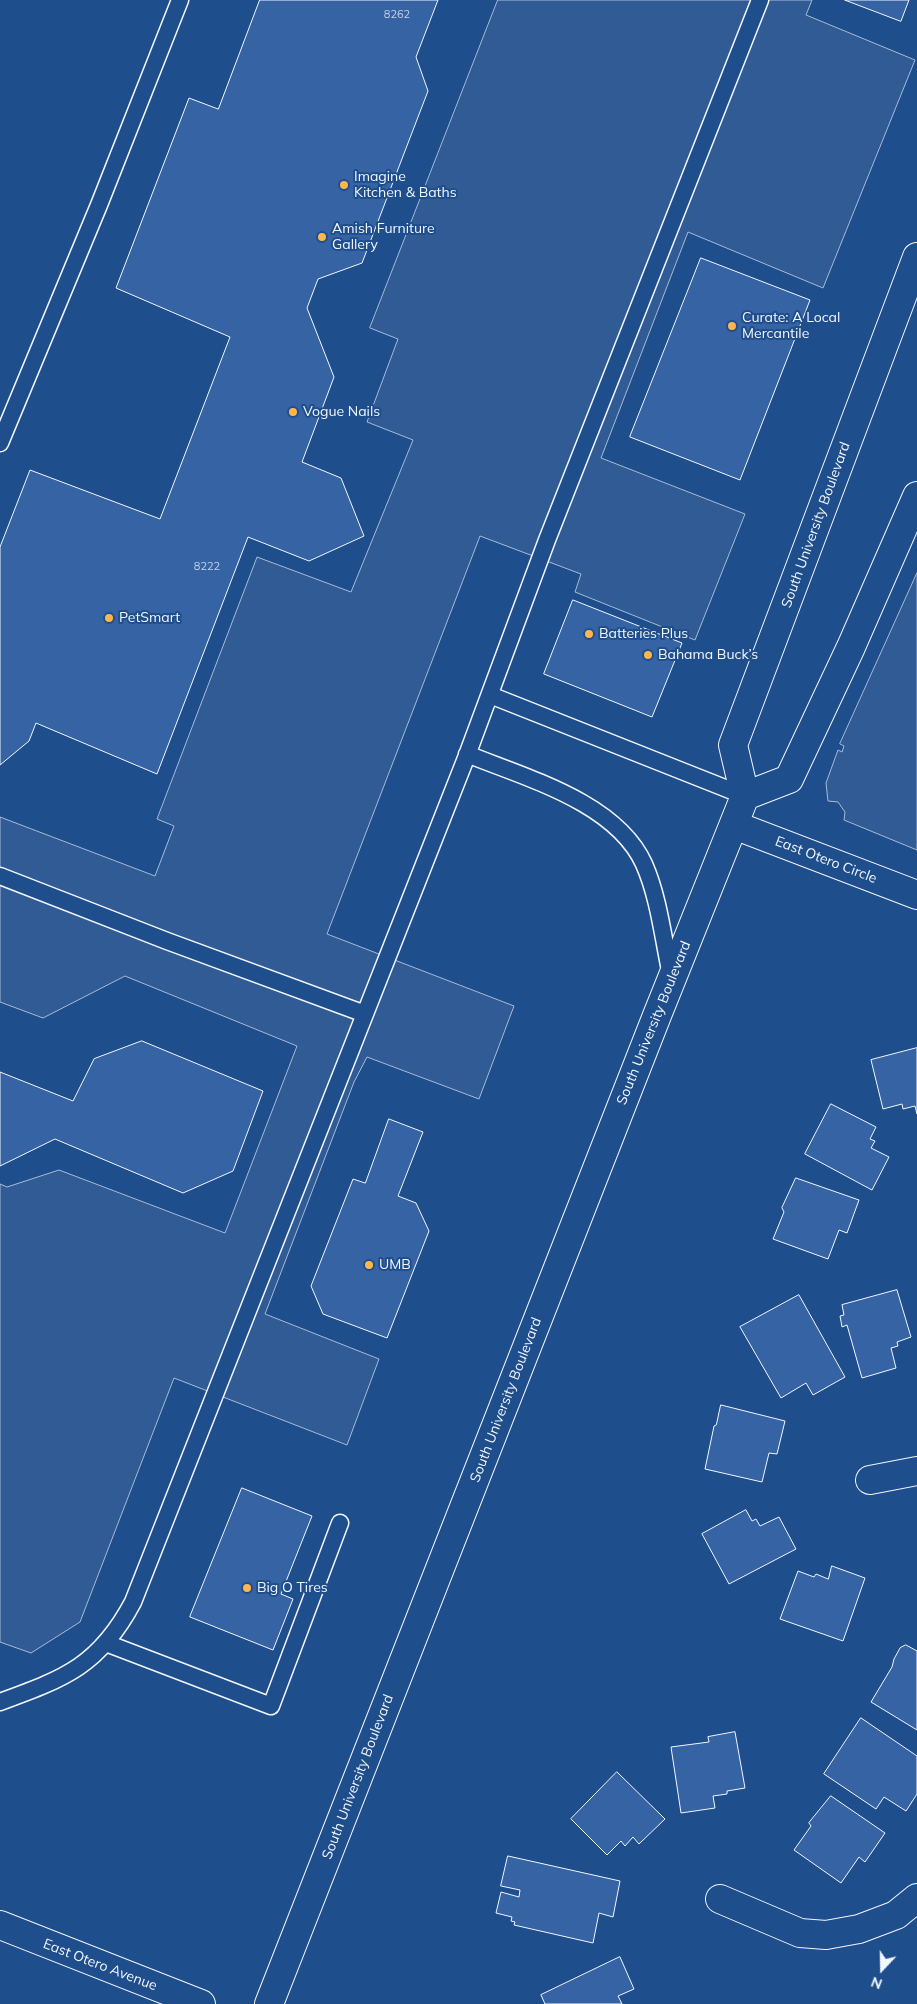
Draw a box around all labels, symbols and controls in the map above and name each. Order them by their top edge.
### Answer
house number: 8262 [384,8,410,22]
place label: Imagine Kitchen & Baths [354,169,457,202]
marker: Imagine Kitchen & Baths [338,179,350,191]
place label: Amish Furniture Gallery [332,221,435,253]
marker: Amish Furniture Gallery [316,231,328,243]
place label: Curate: A Local Mercantile [742,310,840,342]
marker: Curate: A Local Mercantile [726,320,738,332]
place label: Vogue Nails [303,404,380,420]
marker: Vogue Nails [287,406,299,418]
street label: South University Boulevard [778,440,854,610]
house number: 8222 [194,560,220,574]
place label: PetSmart [119,610,180,626]
marker: PetSmart [103,612,115,624]
place label: Batteries Plus [599,626,688,642]
marker: Batteries Plus [583,628,595,640]
place label: Bahama Buck’s [658,647,758,663]
marker: Bahama Buck’s [642,649,654,661]
street label: East Otero Circle [773,833,879,887]
street label: South University Boulevard [613,939,695,1107]
place label: UMB [379,1257,411,1273]
marker: UMB [363,1259,375,1271]
street label: South University Boulevard [467,1315,545,1485]
place label: Big O Tires [257,1580,328,1596]
marker: Big O Tires [241,1582,253,1594]
street label: South University Boulevard [319,1692,397,1862]
street label: East Otero Avenue [41,1936,159,1994]
north arrow [857,1944,907,1994]
text: N [868,1973,885,1993]

